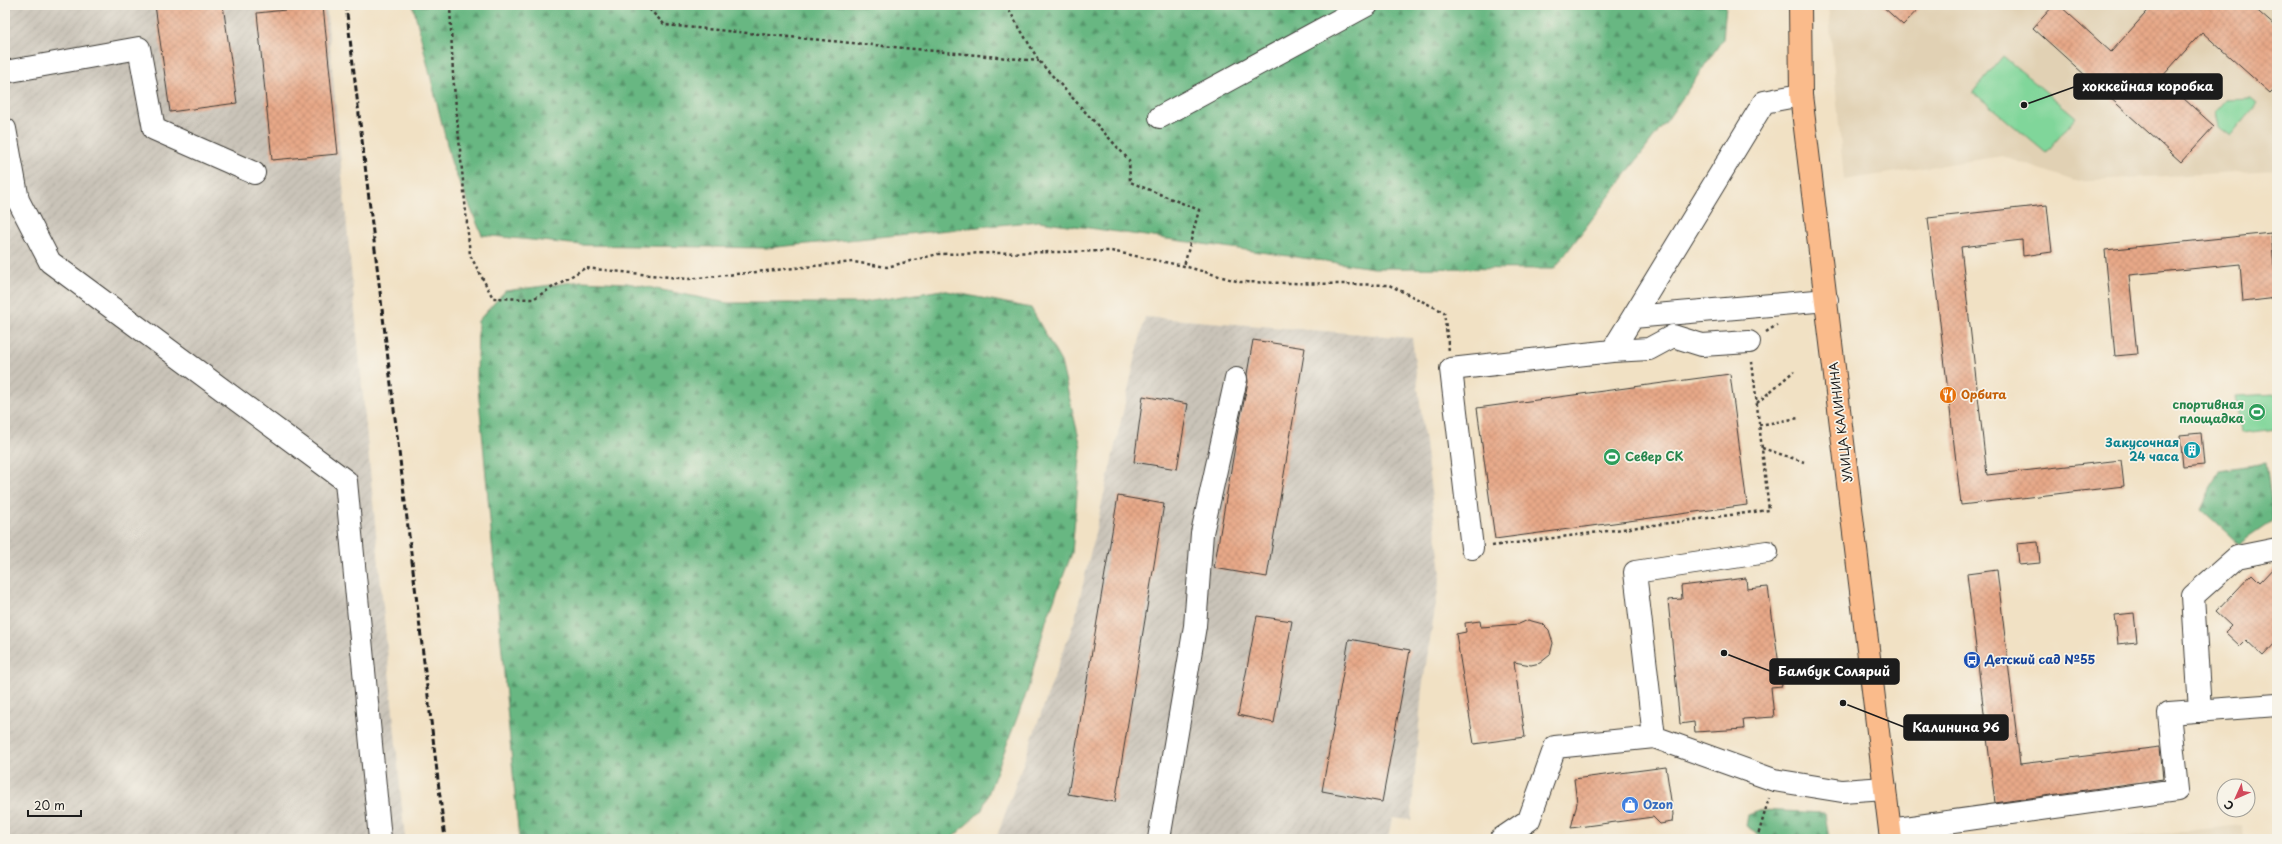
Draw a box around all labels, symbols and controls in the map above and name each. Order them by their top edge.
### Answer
callout: хоккейная коробка [2074,74,2222,99]
text: хоккейная коробка [2082,76,2214,95]
street label: УЛИЦА КАЛИНИНА [1824,361,1856,483]
restaurant icon: Орбита [1938,385,1958,405]
place label: Орбита [1961,385,2007,403]
place label: спортивная площадка [2172,395,2244,427]
sports icon: спортивная площадка [2247,402,2267,422]
place label: Закусочная 24 часа [2105,433,2180,465]
building icon: Закусочная 24 часа [2182,440,2202,460]
sports icon: Север СК [1602,447,1622,467]
place label: Север СК [1625,447,1684,465]
bus stop icon: Детский сад №55 [1962,650,1982,670]
place label: Детский сад №55 [1984,650,2095,668]
callout: Бамбук Солярий [1770,659,1899,684]
text: Бамбук Солярий [1778,661,1890,680]
callout: Калинина 96 [1904,715,2008,740]
text: Калинина 96 [1912,717,2000,736]
north arrow [2216,778,2256,818]
scale bar [28,792,81,818]
shop icon: Ozon [1620,795,1640,815]
place label: Ozon [1643,795,1673,813]
text: 20 m [34,796,65,814]
text: С [2220,796,2238,814]

